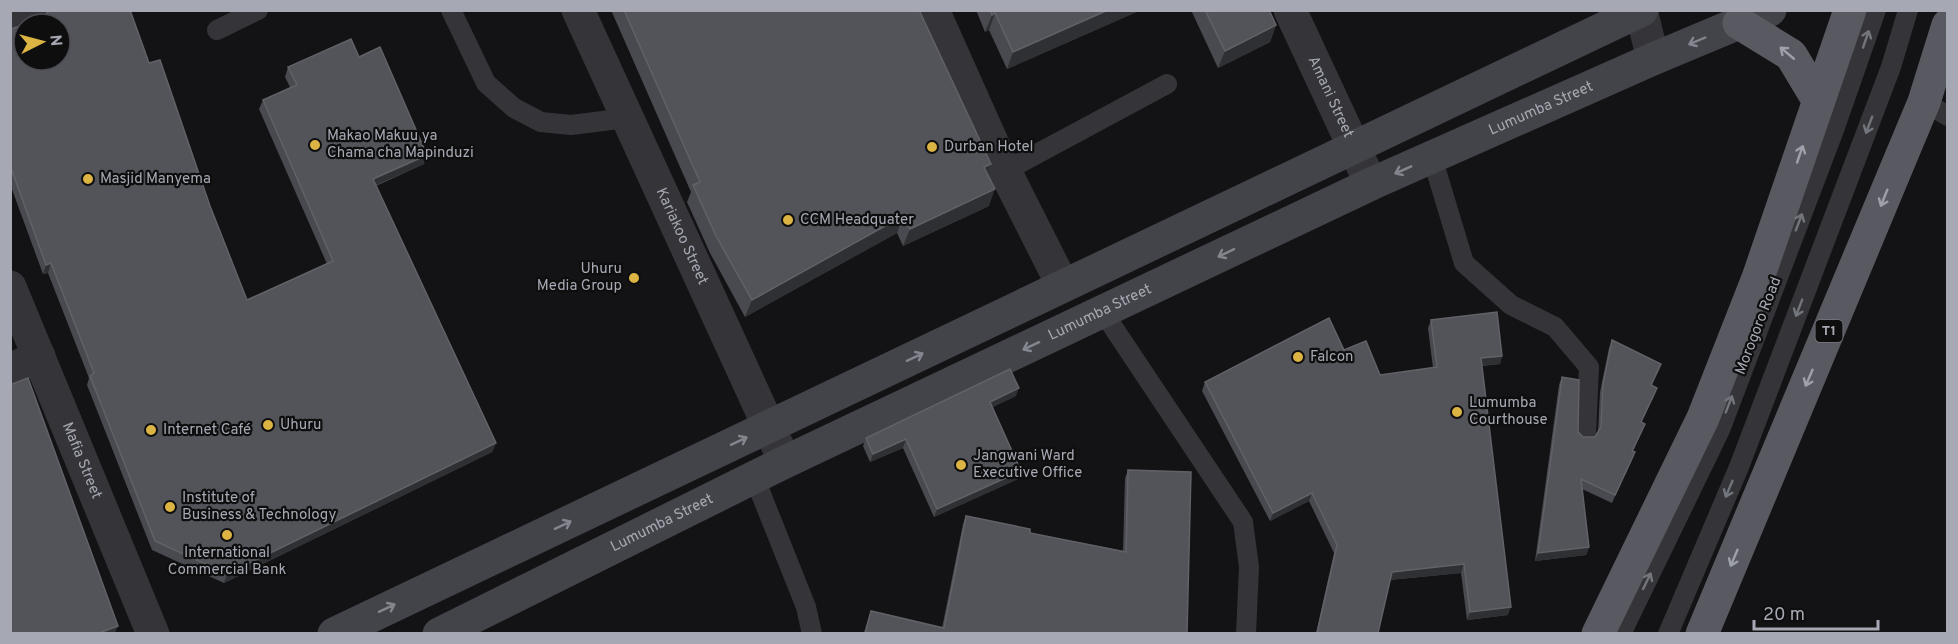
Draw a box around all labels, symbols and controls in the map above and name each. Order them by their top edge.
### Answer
north arrow [12,12,72,72]
one-way arrow [1862,30,1873,49]
text: N [44,34,65,47]
one-way arrow [1688,36,1706,47]
one-way arrow [1780,46,1795,60]
street label: Amani Street [1303,53,1358,141]
street label: Lumumba Street [1486,77,1596,140]
one-way arrow [1862,115,1873,134]
place label: Makao Makuu ya Chama cha Mapinduzi [327,127,474,163]
marker: Makao Makuu ya Chama cha Mapinduzi [308,138,322,152]
place label: Durban Hotel [944,138,1034,157]
marker: Durban Hotel [925,140,939,154]
one-way arrow [1795,145,1806,164]
one-way arrow [1394,165,1412,176]
place label: Masjid Manyema [100,170,211,189]
marker: Masjid Manyema [81,172,95,186]
street label: Kariakoo Street [651,185,712,288]
one-way arrow [1878,189,1889,207]
place label: CCM Headquater [800,211,914,230]
marker: CCM Headquater [781,213,795,227]
one-way arrow [1794,213,1805,232]
one-way arrow [1218,247,1236,259]
place label: Uhuru Media Group [537,260,622,296]
marker: Uhuru Media Group [627,271,641,285]
street label: Morogoro Road [1732,274,1786,378]
street label: Lumumba Street [1045,280,1155,345]
one-way arrow [1793,298,1804,316]
road number: T1 [1816,320,1842,342]
one-way arrow [1023,340,1041,352]
place label: Falcon [1310,348,1353,367]
one-way arrow [906,350,924,362]
marker: Falcon [1291,350,1305,364]
one-way arrow [1803,369,1815,387]
place label: Lumumba Courthouse [1469,394,1548,430]
one-way arrow [1725,396,1736,414]
marker: Lumumba Courthouse [1450,405,1464,419]
place label: Uhuru [280,416,321,435]
marker: Uhuru [261,418,275,432]
street label: Mafia Street [57,420,106,502]
place label: Internet Café [163,421,251,440]
marker: Internet Café [144,423,158,437]
one-way arrow [730,434,748,446]
place label: Jangwani Ward Executive Office [973,447,1082,483]
marker: Jangwani Ward Executive Office [954,458,968,472]
one-way arrow [1723,480,1734,498]
place label: Institute of Business & Technology [182,489,336,525]
street label: Lumumba Street [607,490,716,557]
marker: Institute of Business & Technology [163,500,177,514]
one-way arrow [554,518,572,530]
marker: International Commercial Bank [220,528,234,542]
place label: International Commercial Bank [168,544,286,580]
one-way arrow [1728,549,1739,567]
one-way arrow [1641,572,1653,590]
scale bar [1754,593,1878,631]
one-way arrow [378,602,396,614]
text: 20 m [1763,604,1805,627]

